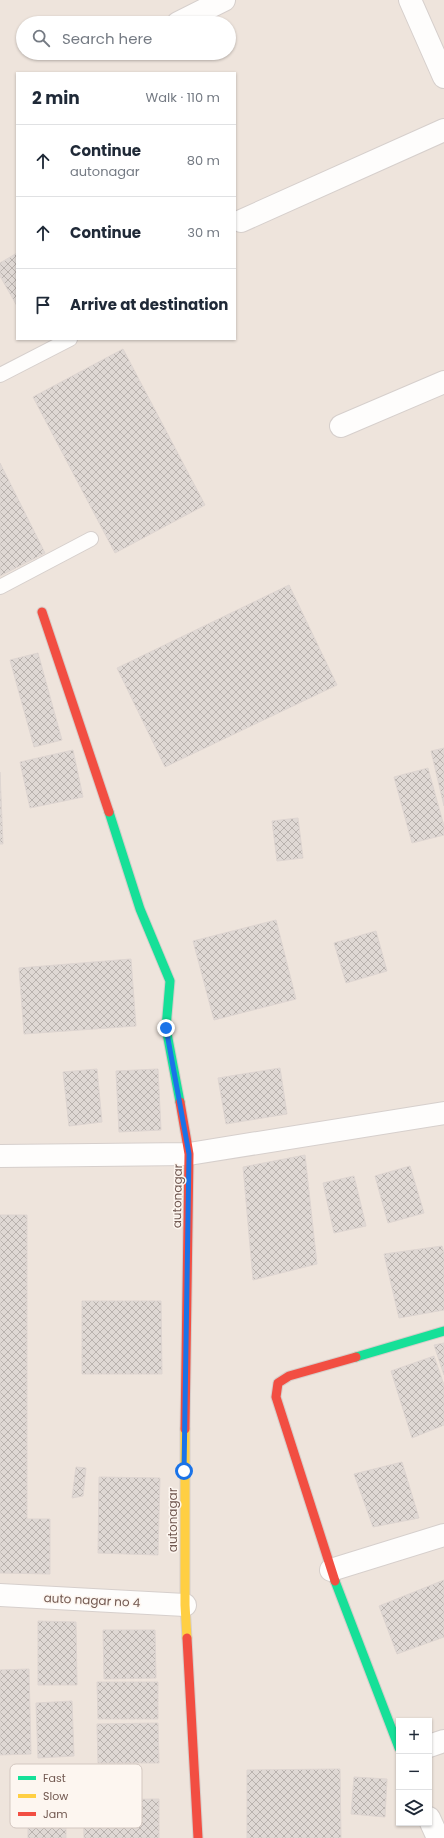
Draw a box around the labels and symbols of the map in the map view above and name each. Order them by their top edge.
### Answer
route end [157,1019,175,1037]
street label: autonagar [168,1163,186,1228]
route start [175,1462,193,1480]
street label: autonagar [164,1487,181,1552]
street label: auto nagar no 4 [43,1589,141,1611]
legend [10,1764,142,1828]
text: Fast [43,1770,66,1786]
text: Slow [43,1788,68,1804]
text: Jam [43,1806,68,1822]

